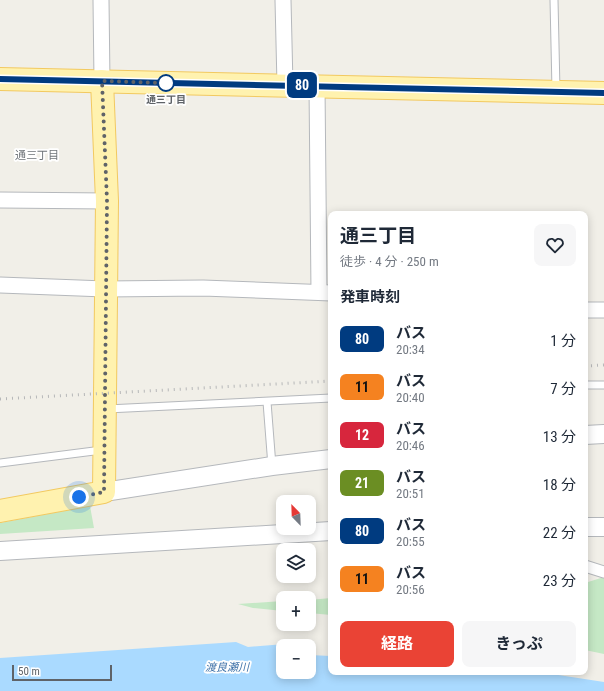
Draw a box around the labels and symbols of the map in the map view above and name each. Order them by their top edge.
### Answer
line badge: 80 [284,72,320,98]
marker: 通三丁目 [157,74,175,92]
place label: 通三丁目 [146,94,186,105]
district label: 通三丁目 [15,149,59,162]
your location [69,487,89,507]
north arrow [276,495,316,535]
water label: 渡良瀬川 [205,661,250,674]
scale bar [12,663,112,682]

